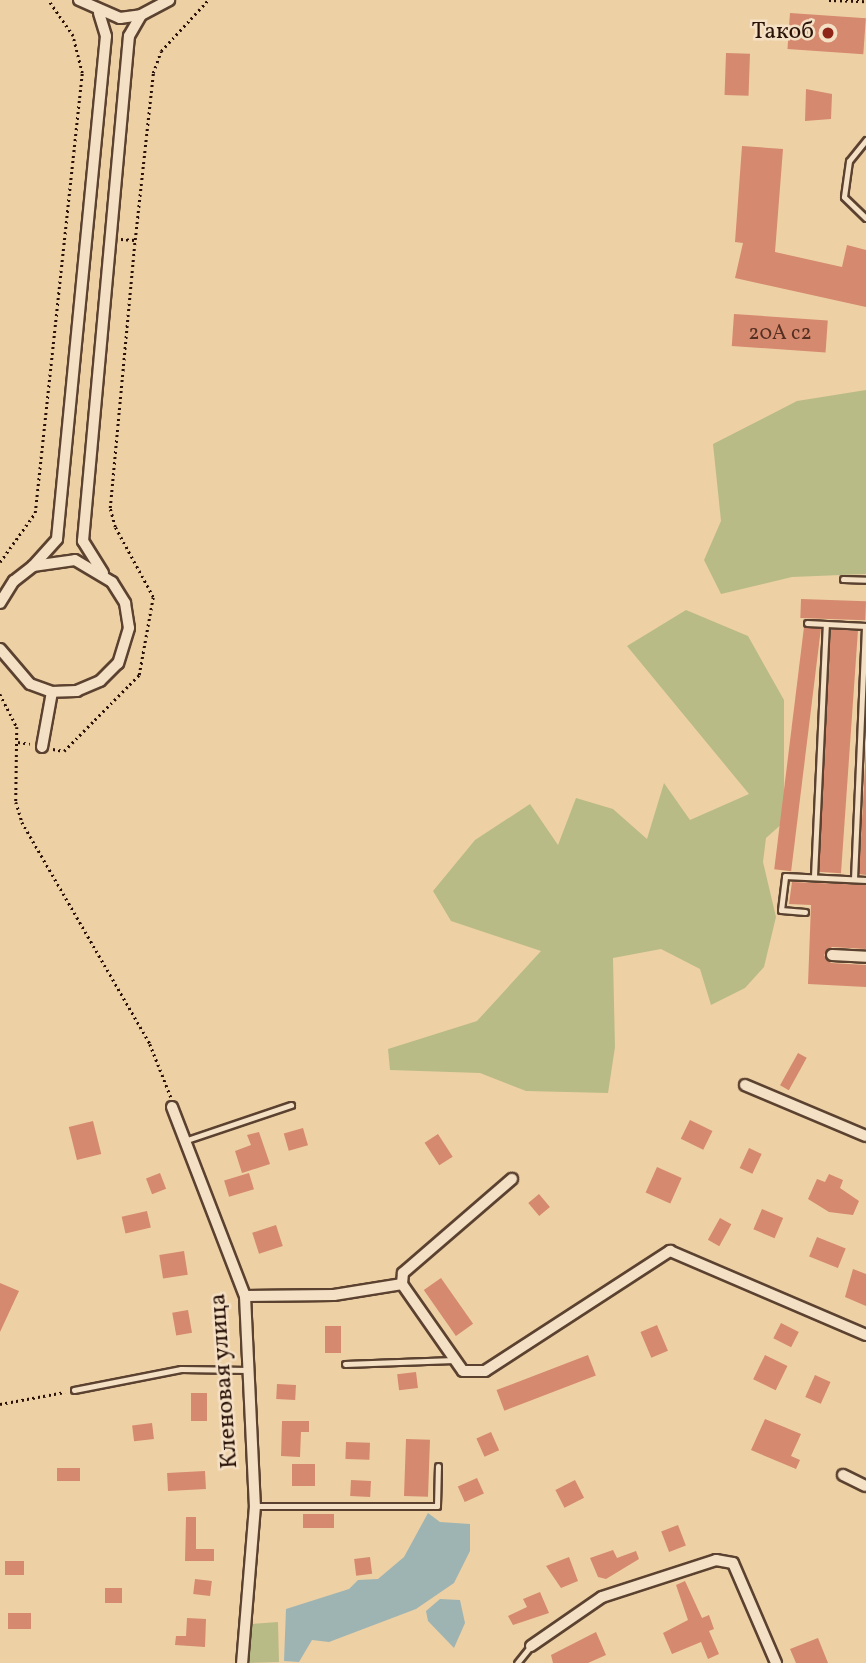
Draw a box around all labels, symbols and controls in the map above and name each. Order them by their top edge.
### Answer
place label: Такоб [752,19,814,47]
marker: Такоб [820,25,836,41]
house number: 20А с2 [748,321,812,347]
street label: Кленовая улица [204,1292,246,1470]

